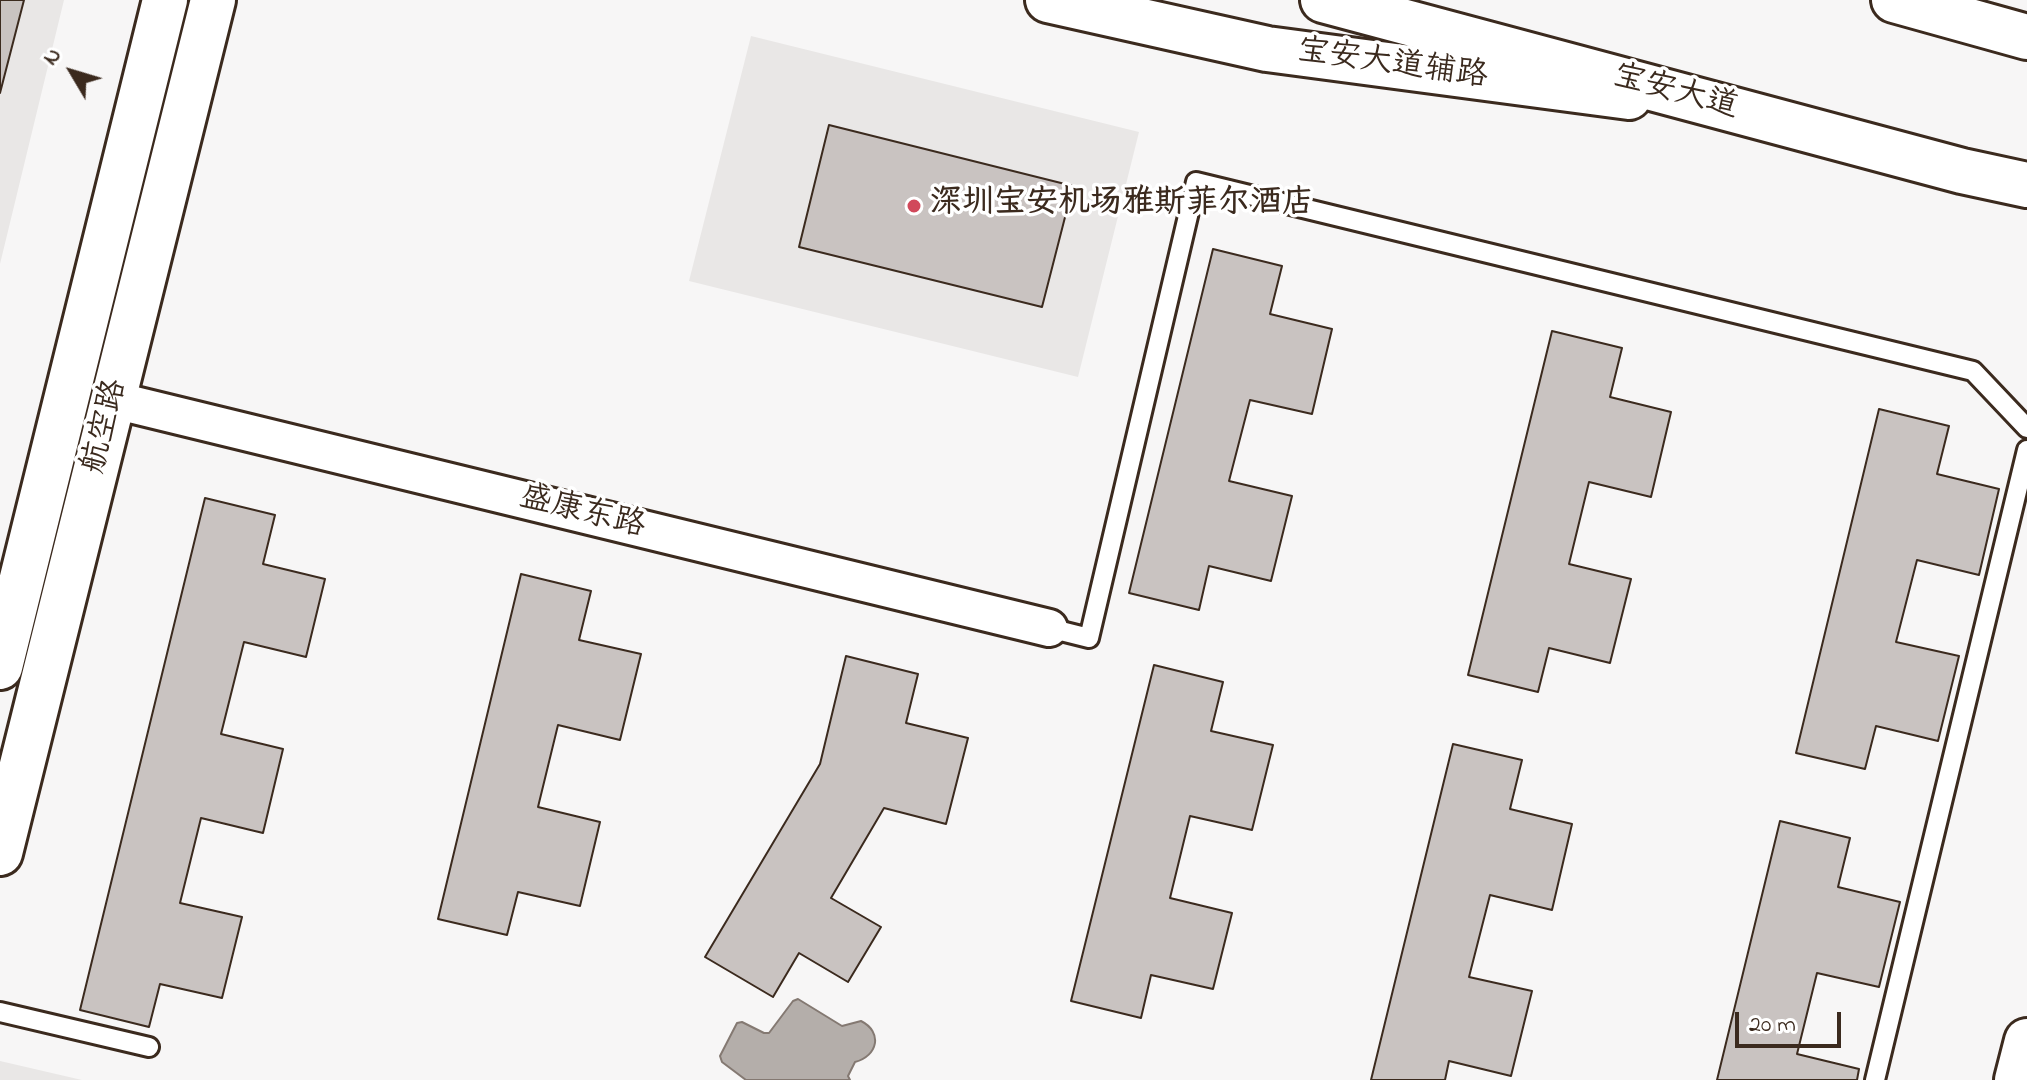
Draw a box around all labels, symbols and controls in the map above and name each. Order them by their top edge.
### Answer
north arrow [32,32,112,112]
street label: 宝安大道辅路 [1294,34,1490,98]
text: N [36,42,70,73]
street label: 宝安大道 [1608,59,1742,129]
place label: 深圳宝安机场雅斯菲尔酒店 [930,187,1314,225]
marker: 深圳宝安机场雅斯菲尔酒店 [905,197,923,215]
street label: 航空路 [77,376,137,478]
street label: 盛康东路 [515,480,649,548]
scale bar [1739,996,1845,1046]
text: 20 m [1749,1008,1796,1043]

